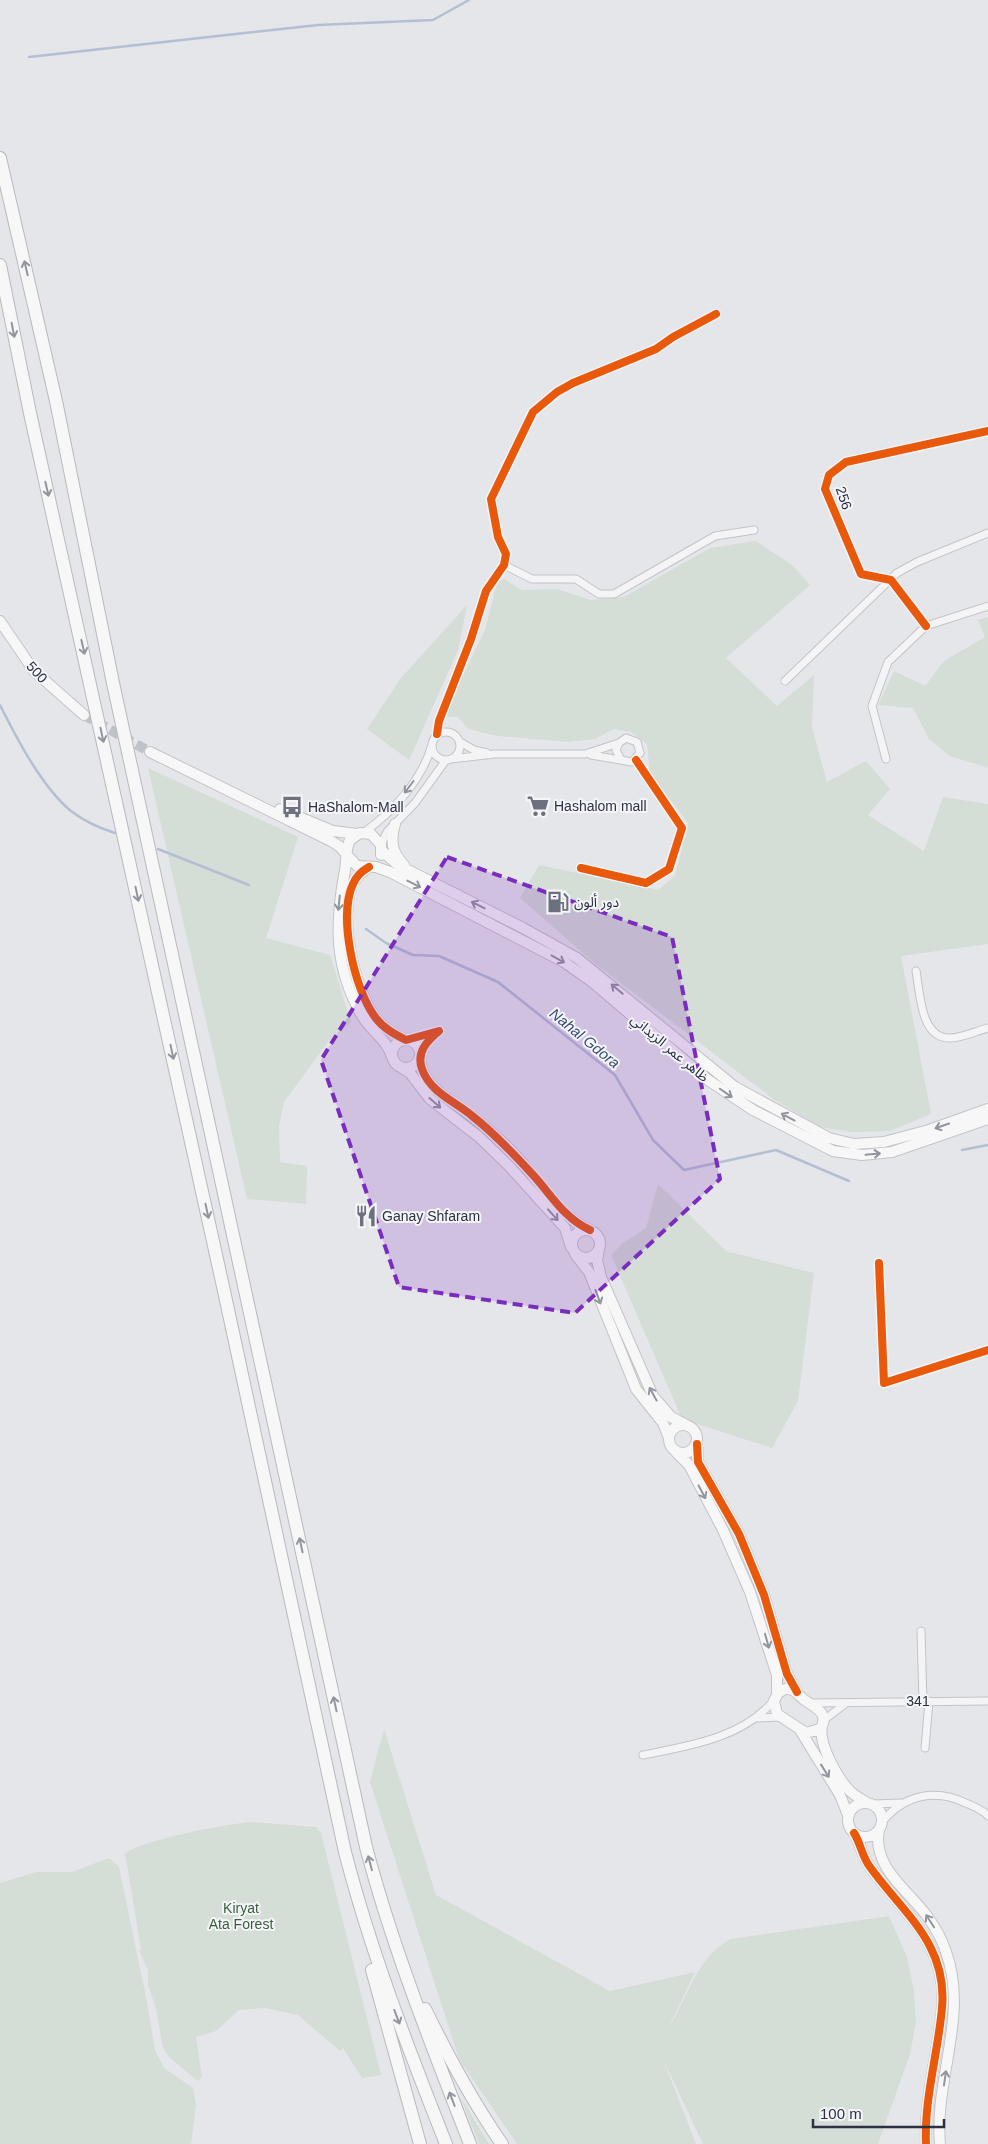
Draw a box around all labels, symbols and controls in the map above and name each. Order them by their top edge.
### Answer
one-way arrow [21,261,30,277]
one-way arrow [9,321,18,337]
one-way arrow [43,480,52,496]
street label: 256 [833,484,855,512]
one-way arrow [79,639,88,655]
street label: 500 [23,658,51,686]
one-way arrow [98,726,107,742]
one-way arrow [404,780,414,794]
supermarket icon: Hashalom mall [525,793,551,819]
bus stop icon: HaShalom-Mall [279,794,305,820]
place label: Hashalom mall [554,798,647,814]
place label: HaShalom-Mall [308,799,404,815]
one-way arrow [406,879,421,889]
one-way arrow [133,885,142,901]
fuel station icon: دور ألون [545,889,571,915]
place label: دور ألون [574,893,619,911]
one-way arrow [334,895,344,911]
one-way arrow [471,900,486,909]
one-way arrow [550,954,565,964]
one-way arrow [610,983,623,994]
water label: Nahal Gdora [547,1005,623,1071]
street label: ظاهر عمر الزيداني [626,1011,712,1088]
one-way arrow [168,1044,177,1060]
one-way arrow [719,1088,733,1098]
one-way arrow [429,1097,442,1109]
one-way arrow [781,1112,796,1121]
one-way arrow [935,1122,950,1131]
one-way arrow [865,1150,881,1159]
one-way arrow [203,1203,212,1219]
restaurant icon: Ganay Shfaram [353,1203,379,1229]
place label: Ganay Shfaram [382,1208,480,1224]
one-way arrow [547,1208,558,1221]
one-way arrow [594,1288,603,1304]
one-way arrow [648,1387,658,1402]
one-way arrow [698,1484,707,1499]
one-way arrow [296,1538,305,1554]
one-way arrow [762,1632,772,1648]
street label: 341 [906,1693,930,1709]
one-way arrow [330,1697,339,1713]
one-way arrow [820,1763,830,1777]
one-way arrow [365,1855,374,1871]
park label: Kiryat Ata Forest [209,1900,273,1932]
one-way arrow [925,1915,935,1929]
one-way arrow [393,2009,402,2024]
one-way arrow [941,2071,951,2087]
one-way arrow [447,2091,456,2106]
scale bar [813,2096,944,2128]
text: 100 m [820,2105,862,2122]

